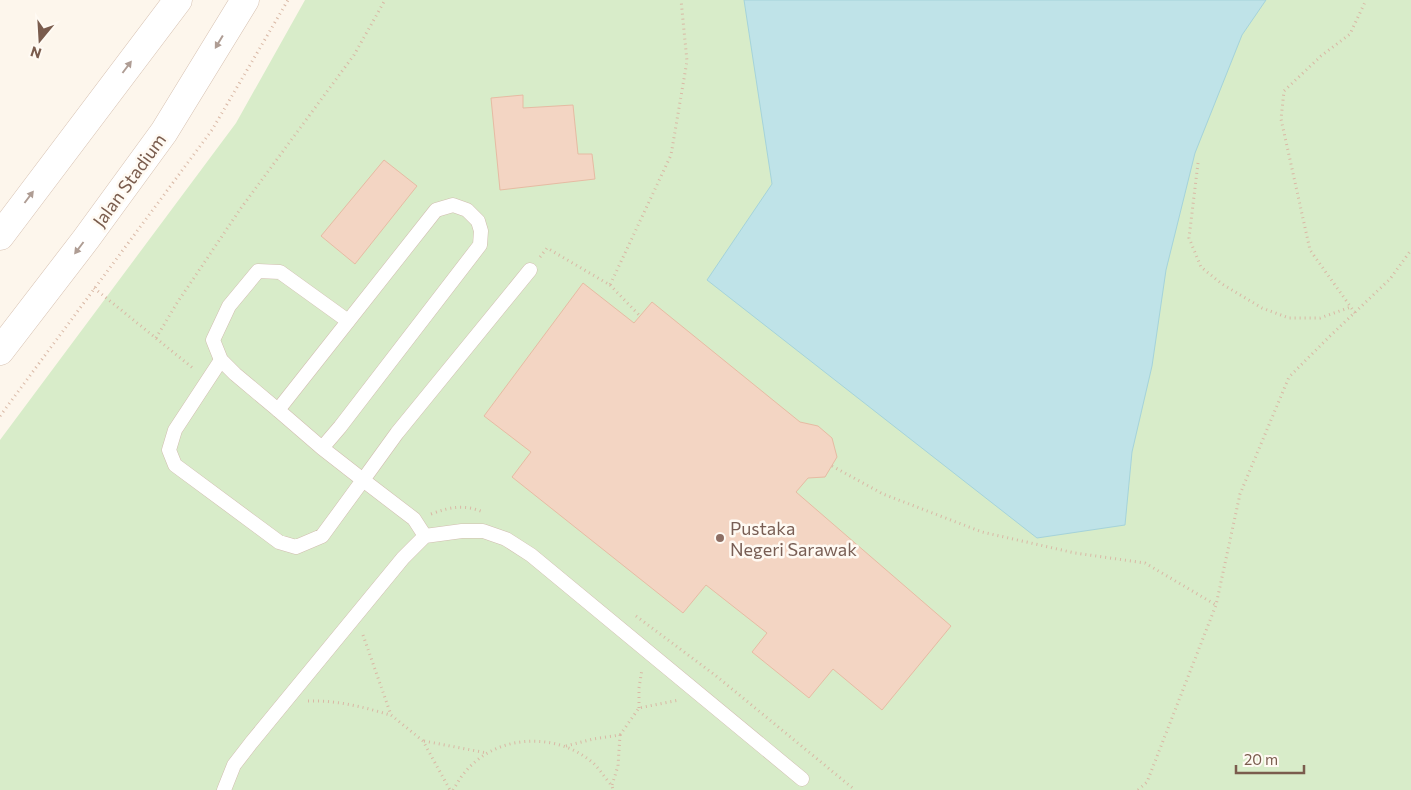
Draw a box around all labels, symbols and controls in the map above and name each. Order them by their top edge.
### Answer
north arrow [15,15,65,65]
one-way arrow [215,35,224,48]
text: N [28,43,43,63]
one-way arrow [122,60,132,74]
street label: Jalan Stadium [88,129,170,231]
one-way arrow [24,191,35,204]
one-way arrow [74,241,84,255]
place label: Pustaka Negeri Sarawak [730,517,857,560]
marker: Pustaka Negeri Sarawak [714,532,726,544]
scale bar [1236,742,1304,774]
text: 20 m [1244,750,1278,768]

